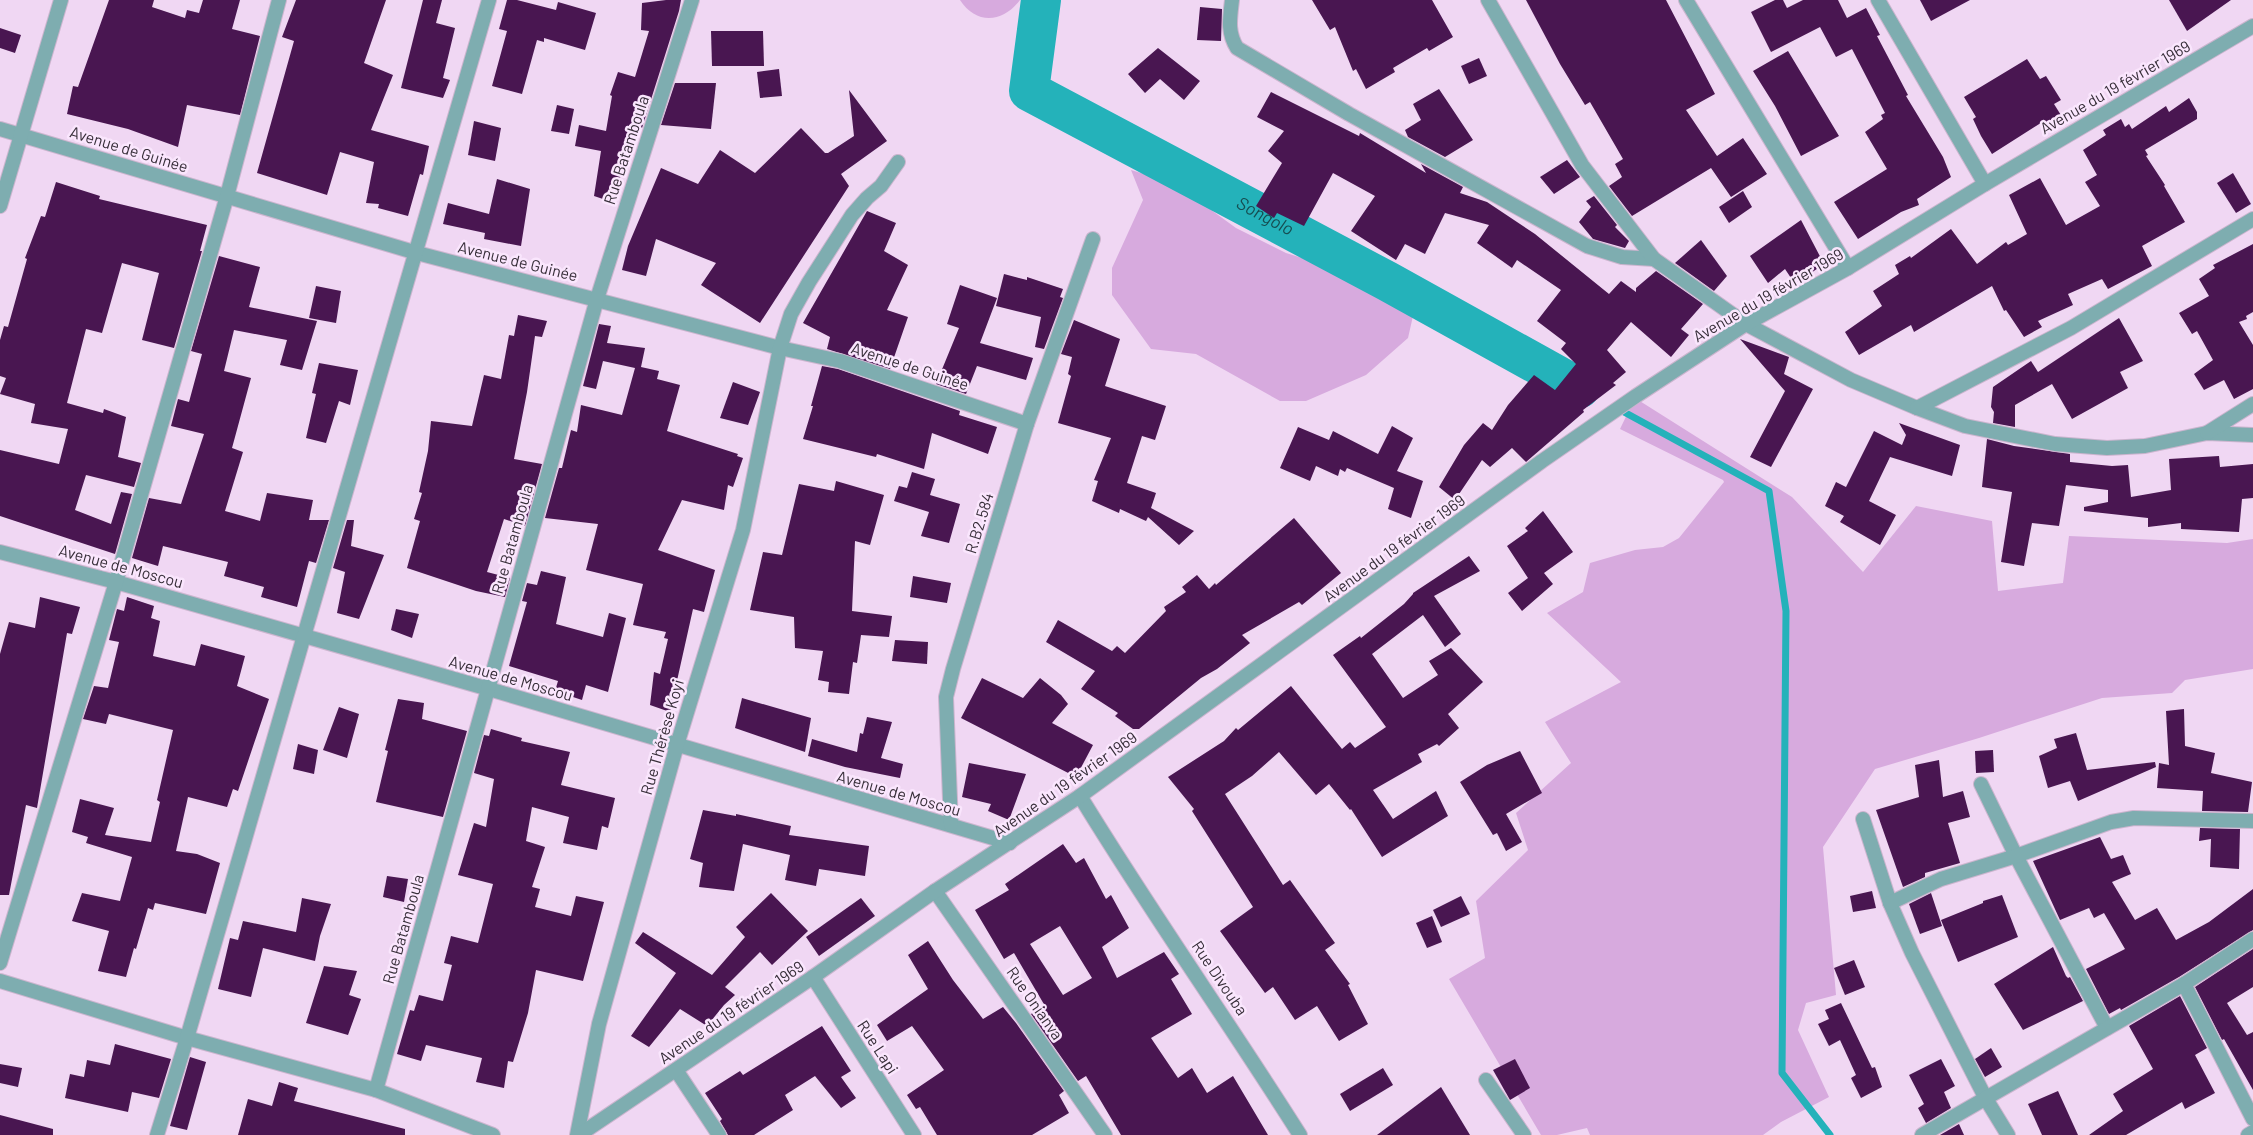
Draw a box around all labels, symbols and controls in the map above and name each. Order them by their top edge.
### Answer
street label: Avenue du 19 février 1969 [2036,36,2193,137]
street label: Rue Batamboula [599,93,652,207]
street label: Avenue de Guinée [68,122,191,176]
water label: Songolo [1233,191,1298,240]
street label: Avenue de Guinée [456,236,580,285]
street label: Avenue du 19 février 1969 [1689,244,1846,345]
street label: Avenue de Guinée [849,338,971,393]
street label: Rue Batamboula [487,482,536,596]
street label: R.B2.584 [960,490,997,556]
street label: Avenue du 19 février 1969 [1319,490,1468,605]
street label: Avenue de Moscou [57,540,185,591]
street label: Avenue de Moscou [447,651,575,704]
street label: Rue Thérèse Koyi [636,677,687,797]
street label: Avenue du 19 février 1969 [989,727,1140,840]
street label: Avenue de Moscou [835,766,963,819]
street label: Rue Batamboula [378,872,427,986]
street label: Rue Divouba [1189,937,1252,1019]
street label: Avenue du 19 février 1969 [655,956,807,1067]
street label: Rue Onianva [1003,962,1068,1043]
street label: Rue Lapi [854,1016,903,1077]

